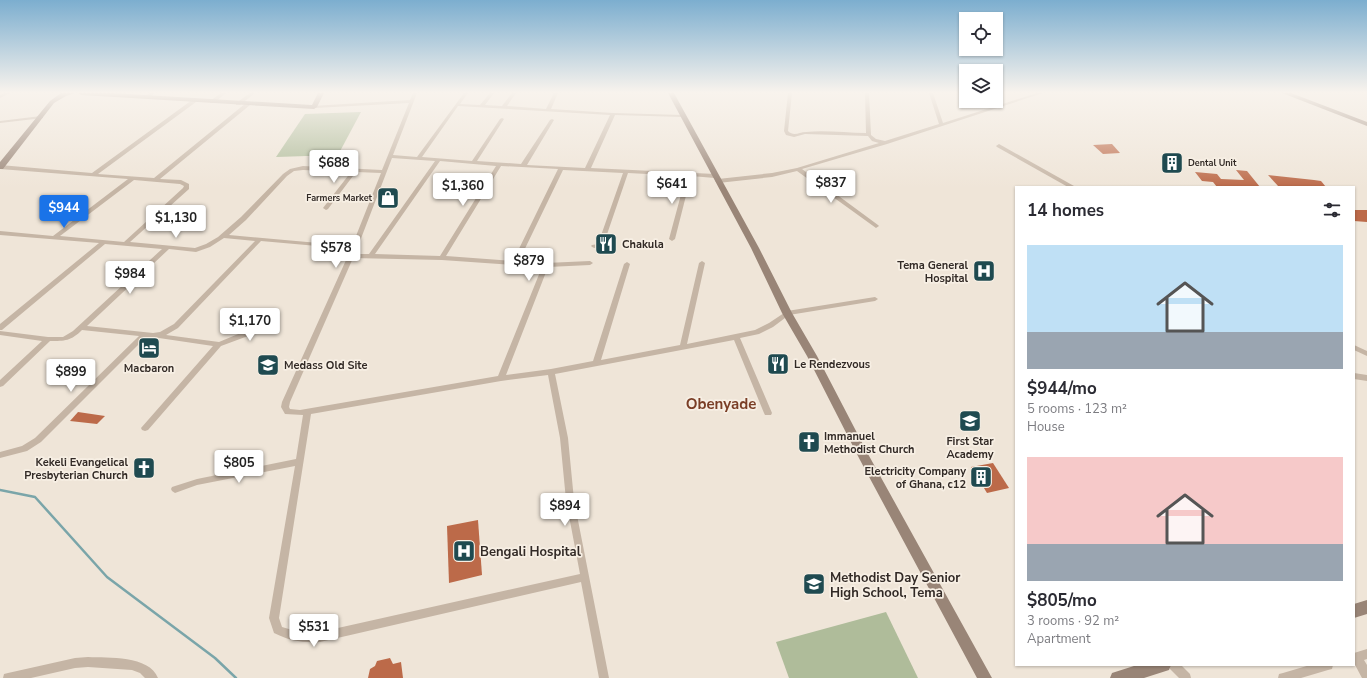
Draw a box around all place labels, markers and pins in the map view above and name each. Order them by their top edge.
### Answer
pin: $688 [310,150,358,184]
building icon: Dental Unit [1159,150,1185,176]
place label: Dental Unit [1188,157,1237,169]
pin: $837 [807,170,855,204]
pin: $641 [648,171,696,205]
pin: $1,360 [430,173,496,207]
shop icon: Farmers Market [375,185,401,211]
place label: Farmers Market [306,192,373,204]
pin: $944 [40,195,88,229]
pin: $1,130 [143,205,209,239]
restaurant icon: Chakula [593,231,619,257]
pin: $578 [312,235,360,269]
place label: Chakula [622,237,664,252]
pin: $879 [505,248,553,282]
place label: Tema General Hospital [897,258,968,286]
hospital icon: Tema General Hospital [971,258,997,284]
pin: $984 [106,261,154,295]
pin: $1,170 [217,308,283,342]
hotel icon: Macbaron [136,335,162,361]
restaurant icon: Le Rendezvous [765,351,791,377]
school or university icon: Medass Old Site [255,352,281,378]
place label: Le Rendezvous [794,357,870,372]
place label: Medass Old Site [284,358,367,373]
pin: $899 [47,359,95,393]
place label: Macbaron [124,361,174,376]
school or university icon: First Star Academy [957,408,983,434]
church icon: Immanuel Methodist Church [796,429,822,455]
place label: Immanuel Methodist Church [824,429,915,457]
place label: First Star Academy [946,434,994,462]
pin: $805 [215,450,263,484]
place label: Kekeli Evangelical Presbyterian Church [24,455,128,483]
church icon: Kekeli Evangelical Presbyterian Church [131,455,157,481]
place label: Electricity Company of Ghana, c12 [865,464,966,492]
building icon: Electricity Company of Ghana, c12 [968,464,994,490]
pin: $894 [541,493,589,527]
hospital icon: Bengali Hospital [451,538,477,564]
place label: Bengali Hospital [480,543,582,561]
place label: Methodist Day Senior High School, Tema [830,569,961,602]
school or university icon: Methodist Day Senior High School, Tema [801,571,827,597]
pin: $531 [290,614,338,648]

